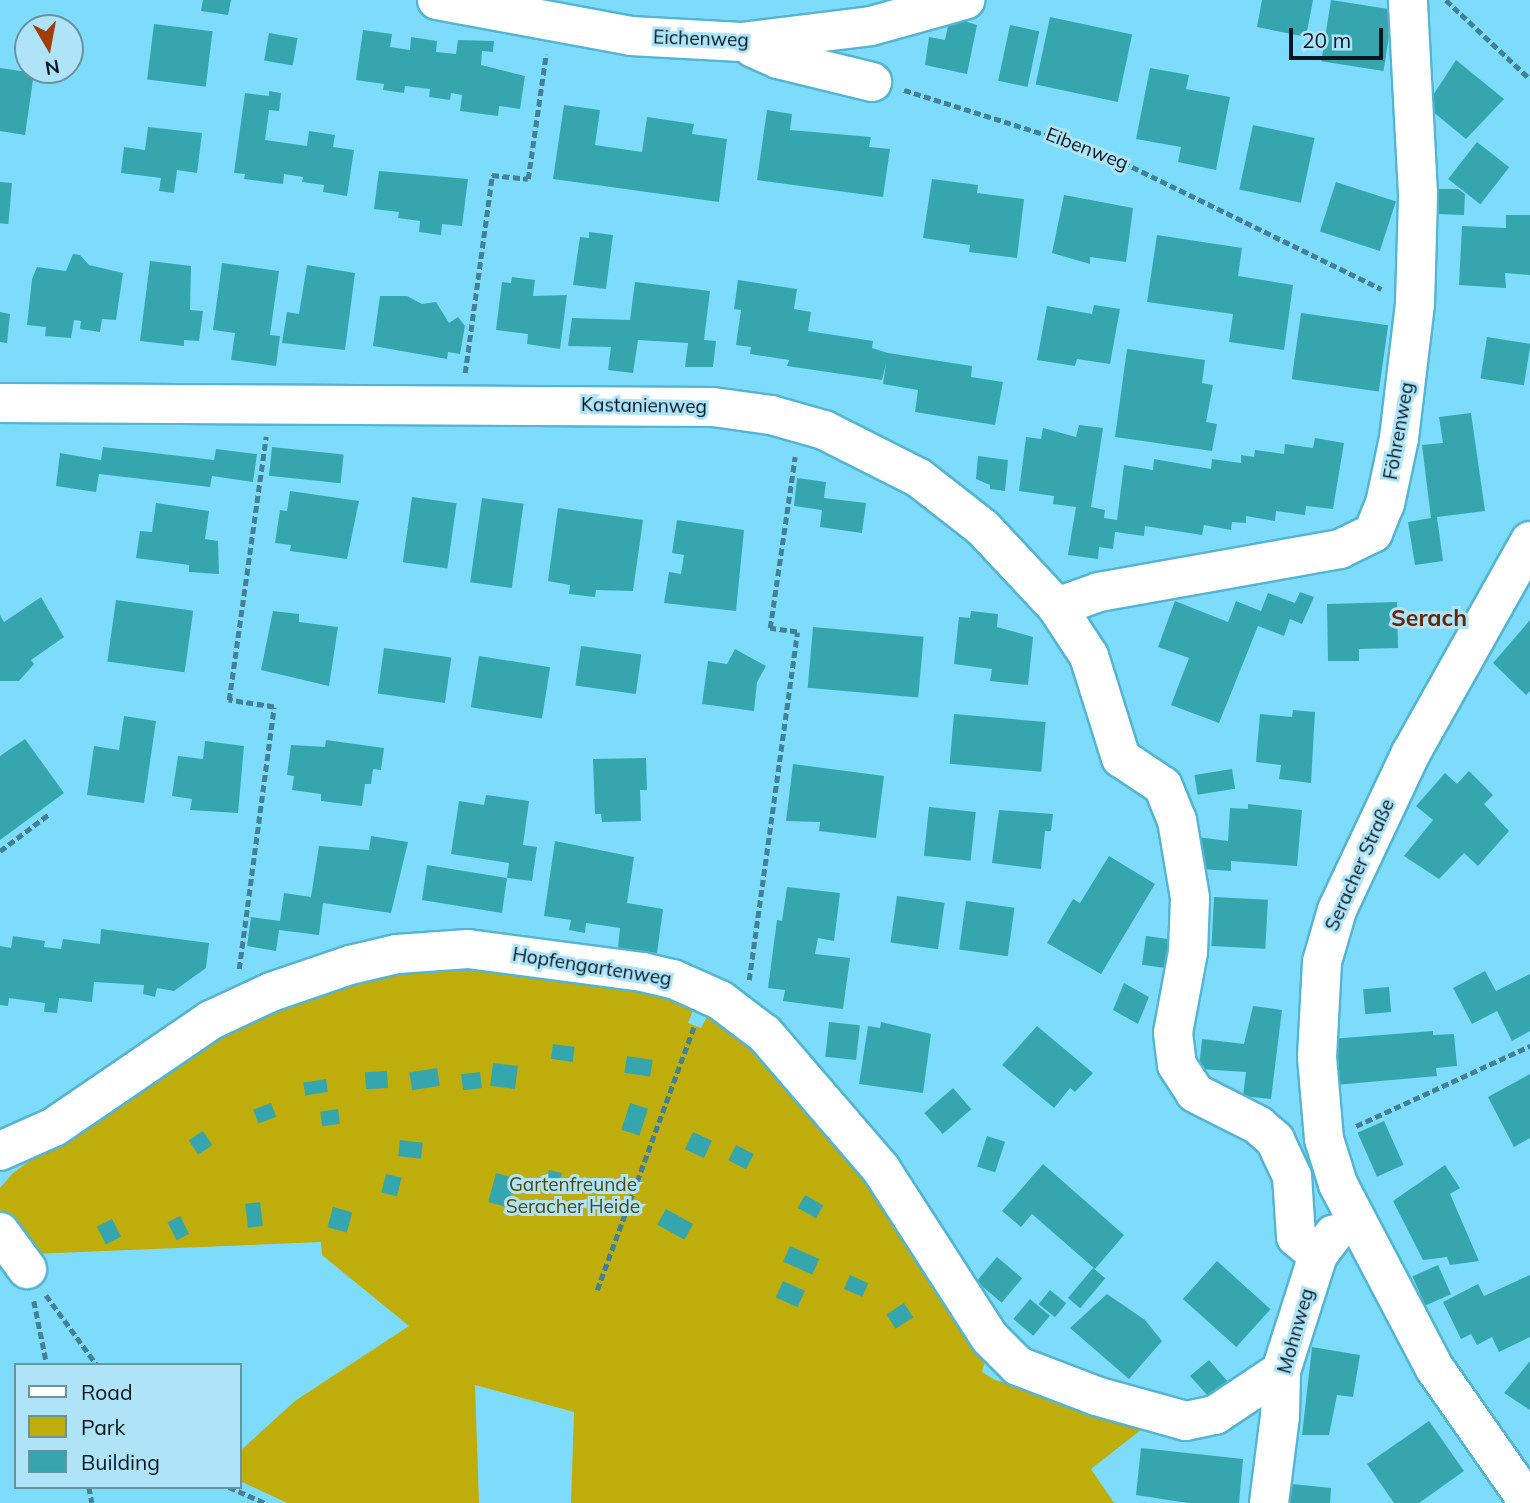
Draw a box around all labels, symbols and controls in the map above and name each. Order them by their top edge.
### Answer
north arrow [14,14,84,84]
scale bar [1292,14,1386,58]
street label: Eichenweg [653,26,749,52]
text: 20 m [1302,27,1351,53]
text: N [43,55,61,81]
street label: Eibenweg [1042,123,1132,175]
street label: Föhrenweg [1379,380,1419,482]
street label: Kastanienweg [581,394,707,418]
district label: Serach [1391,604,1467,632]
street label: Seracher Straße [1321,795,1399,935]
street label: Hopfengartenweg [511,943,673,991]
park label: Gartenfreunde Seracher Heide [506,1174,640,1218]
street label: Mohnweg [1273,1286,1319,1376]
legend [14,1363,242,1489]
text: Road [81,1379,132,1405]
text: Park [81,1414,125,1440]
text: Building [81,1449,160,1475]

